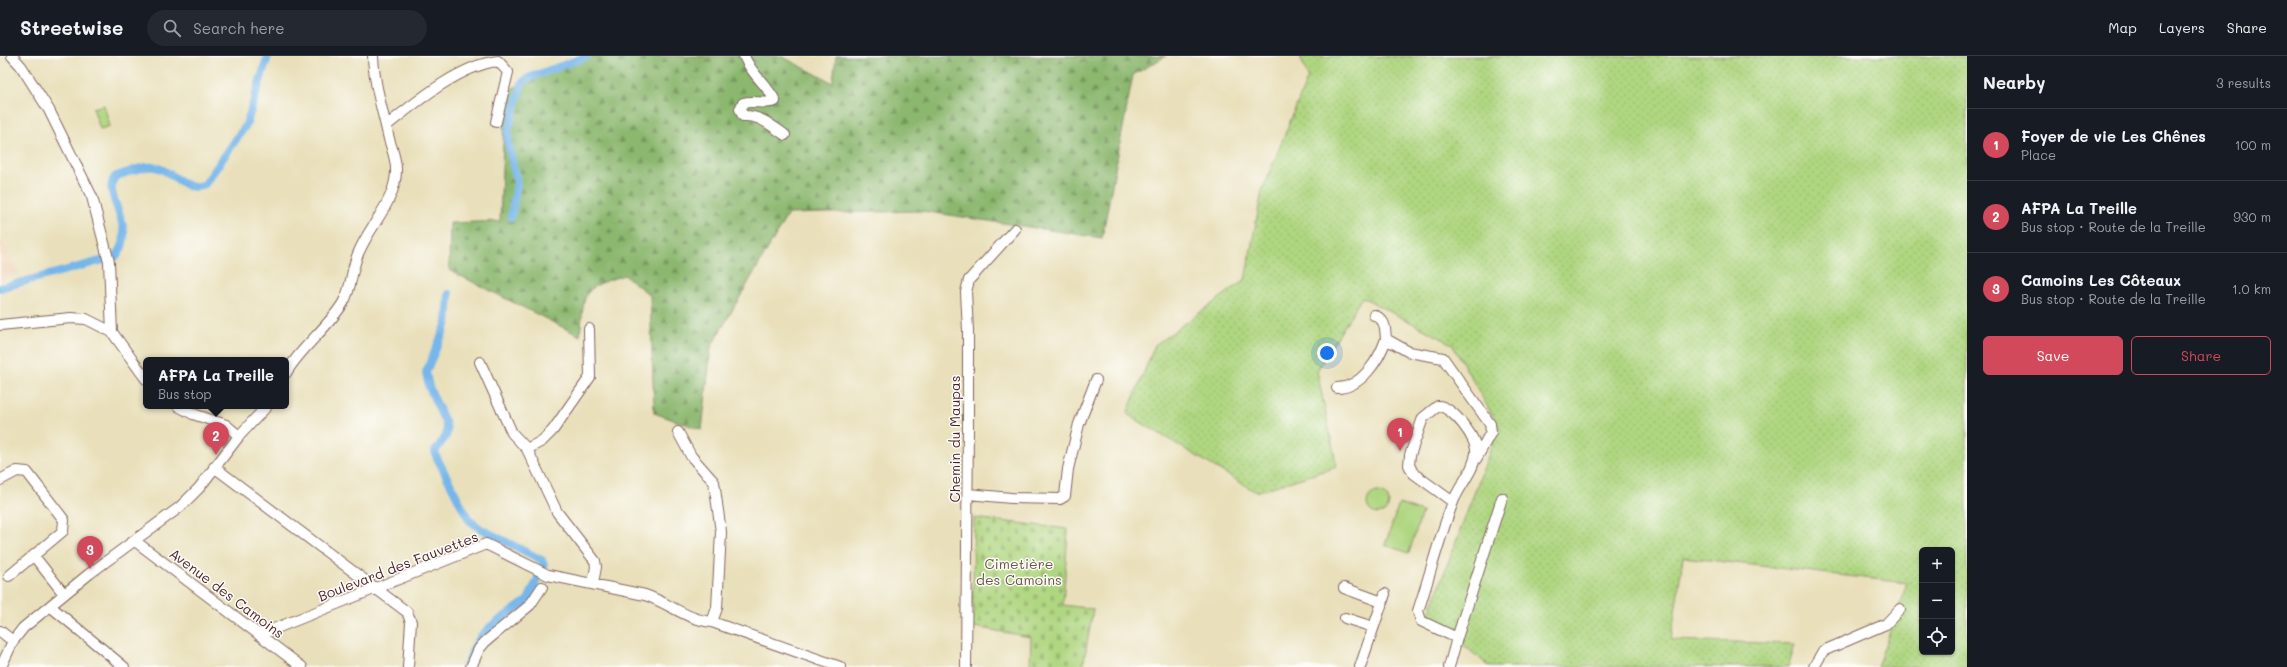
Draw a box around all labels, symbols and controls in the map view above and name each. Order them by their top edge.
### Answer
search box [147,10,427,46]
text: Streetwise [20,15,123,40]
icon: search [161,17,183,39]
text: Search here [193,18,285,38]
text: Map [2108,18,2137,37]
text: Layers [2159,18,2205,37]
text: Share [2227,18,2267,37]
text: Nearby [1983,71,2045,93]
text: 3 results [2216,74,2271,91]
text: Foyer de vie Les Chênes [2021,126,2206,146]
text: 1 [1993,136,1999,153]
text: 100 m [2235,136,2271,153]
text: Place [2021,146,2056,163]
text: AFPA La Treille [2021,198,2137,218]
text: 2 [1992,208,2000,225]
text: 930 m [2233,208,2271,225]
text: Bus stop · Route de la Treille [2021,218,2206,235]
text: Camoins Les Côteaux [2021,270,2181,290]
text: 3 [1992,280,2000,297]
text: 1.0 km [2232,280,2271,297]
text: Bus stop · Route de la Treille [2021,290,2206,307]
button: Save [1983,336,2123,375]
button: Share [2131,336,2271,375]
your location [1317,343,1337,363]
popup [143,357,289,409]
text: AFPA La Treille [158,365,274,385]
street label: Chemin du Maupas [945,376,964,502]
text: Bus stop [158,385,211,402]
pin: 1 [1387,418,1413,451]
pin: 2 [203,422,229,455]
street label: Boulevard des Fauvettes [315,527,481,605]
pin: 3 [77,536,103,569]
street label: Avenue des Camoins [166,544,288,642]
map controls [1919,547,1955,655]
button: + [1919,547,1955,583]
park label: Cimetière des Camoins [976,554,1062,589]
button: − [1919,583,1955,619]
button: locate [1919,619,1955,655]

